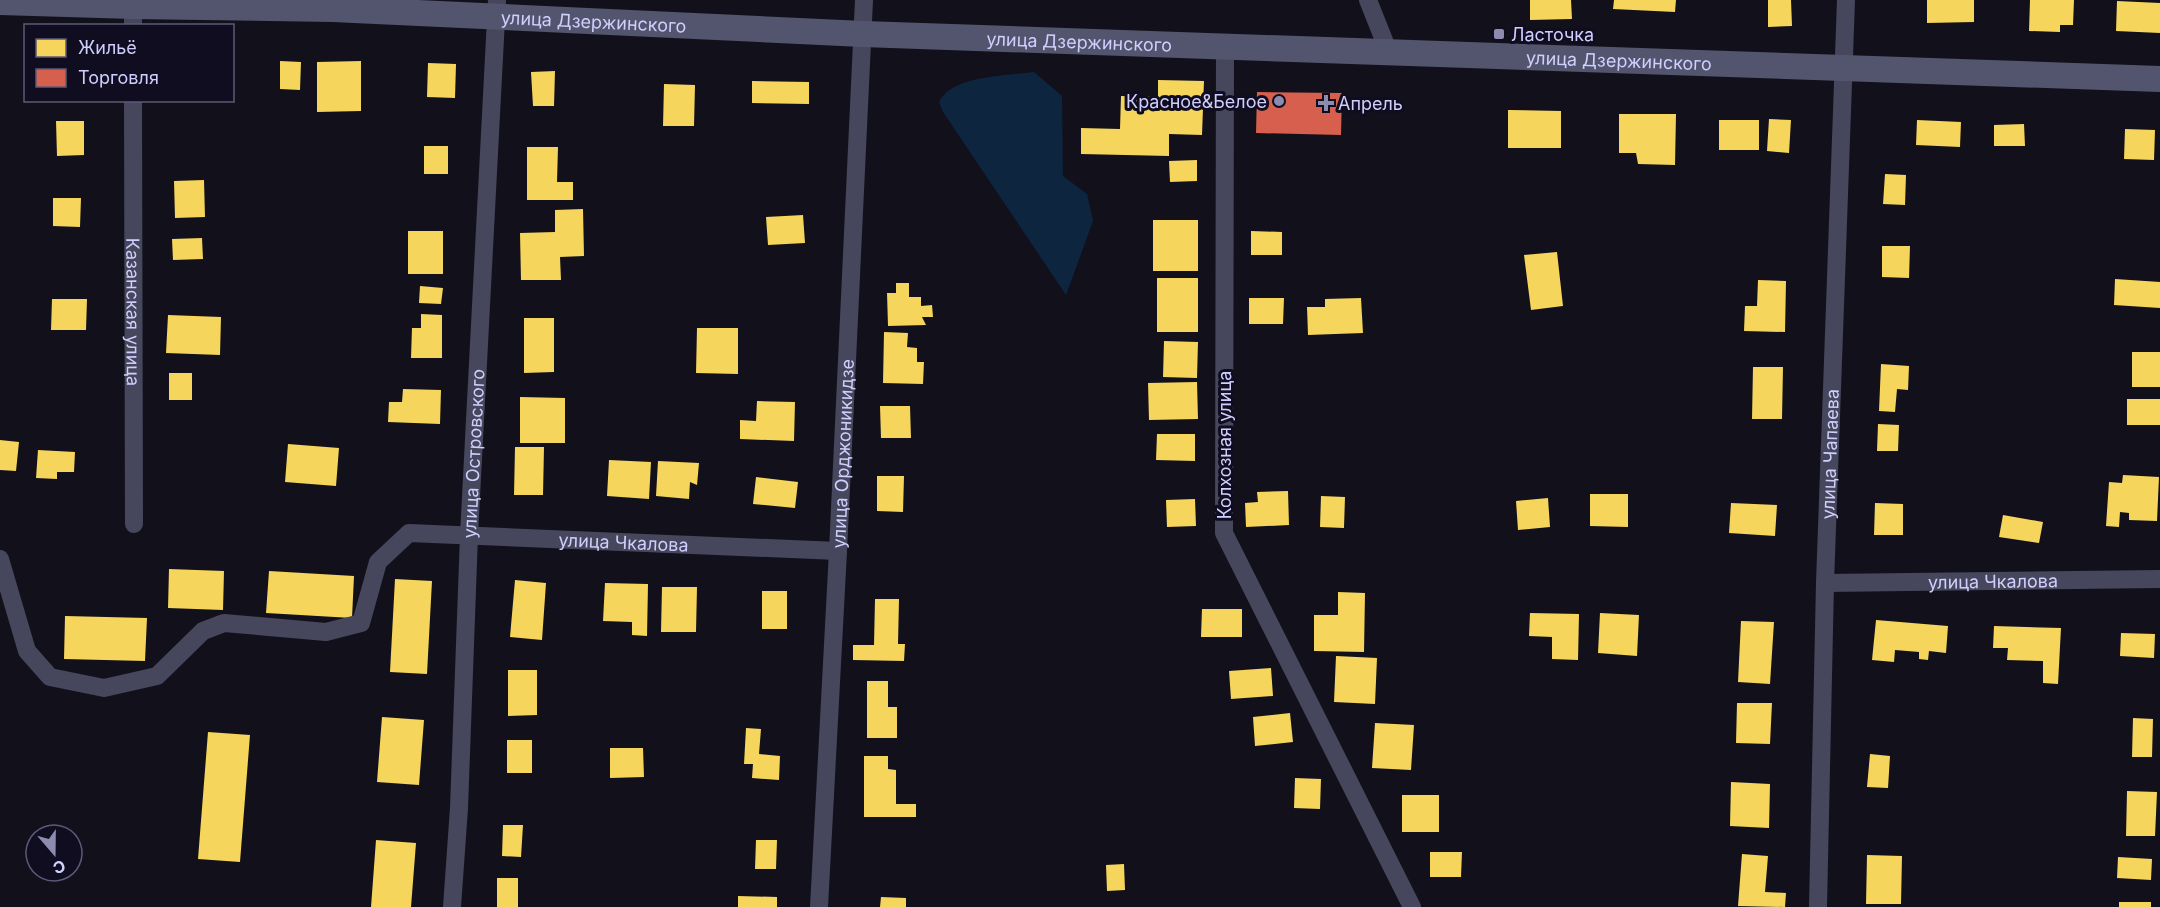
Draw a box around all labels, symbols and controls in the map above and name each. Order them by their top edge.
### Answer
street label: улица Дзержинского [500,6,687,36]
legend [24,24,234,102]
place label: Ласточка [1511,24,1594,45]
marker: Ласточка [1492,27,1506,41]
street label: улица Дзержинского [986,28,1172,55]
text: Жильё [78,37,137,58]
street label: улица Дзержинского [1526,47,1712,74]
text: Торговля [78,67,159,88]
place label: Красное&Белое [1126,91,1267,112]
place label: Апрель [1338,93,1403,114]
marker: Красное&Белое [1272,94,1286,108]
marker: Апрель [1319,96,1333,110]
street label: Казанская улица [123,238,144,386]
street label: улица Орджоникидзе [828,358,858,549]
street label: улица Островского [458,368,488,539]
street label: Колхозная улица [1214,371,1235,519]
street label: улица Чапаева [1817,389,1842,520]
street label: улица Чкалова [558,529,689,555]
street label: улица Чкалова [1928,570,2058,592]
north arrow [24,823,84,883]
text: С [50,856,68,879]

